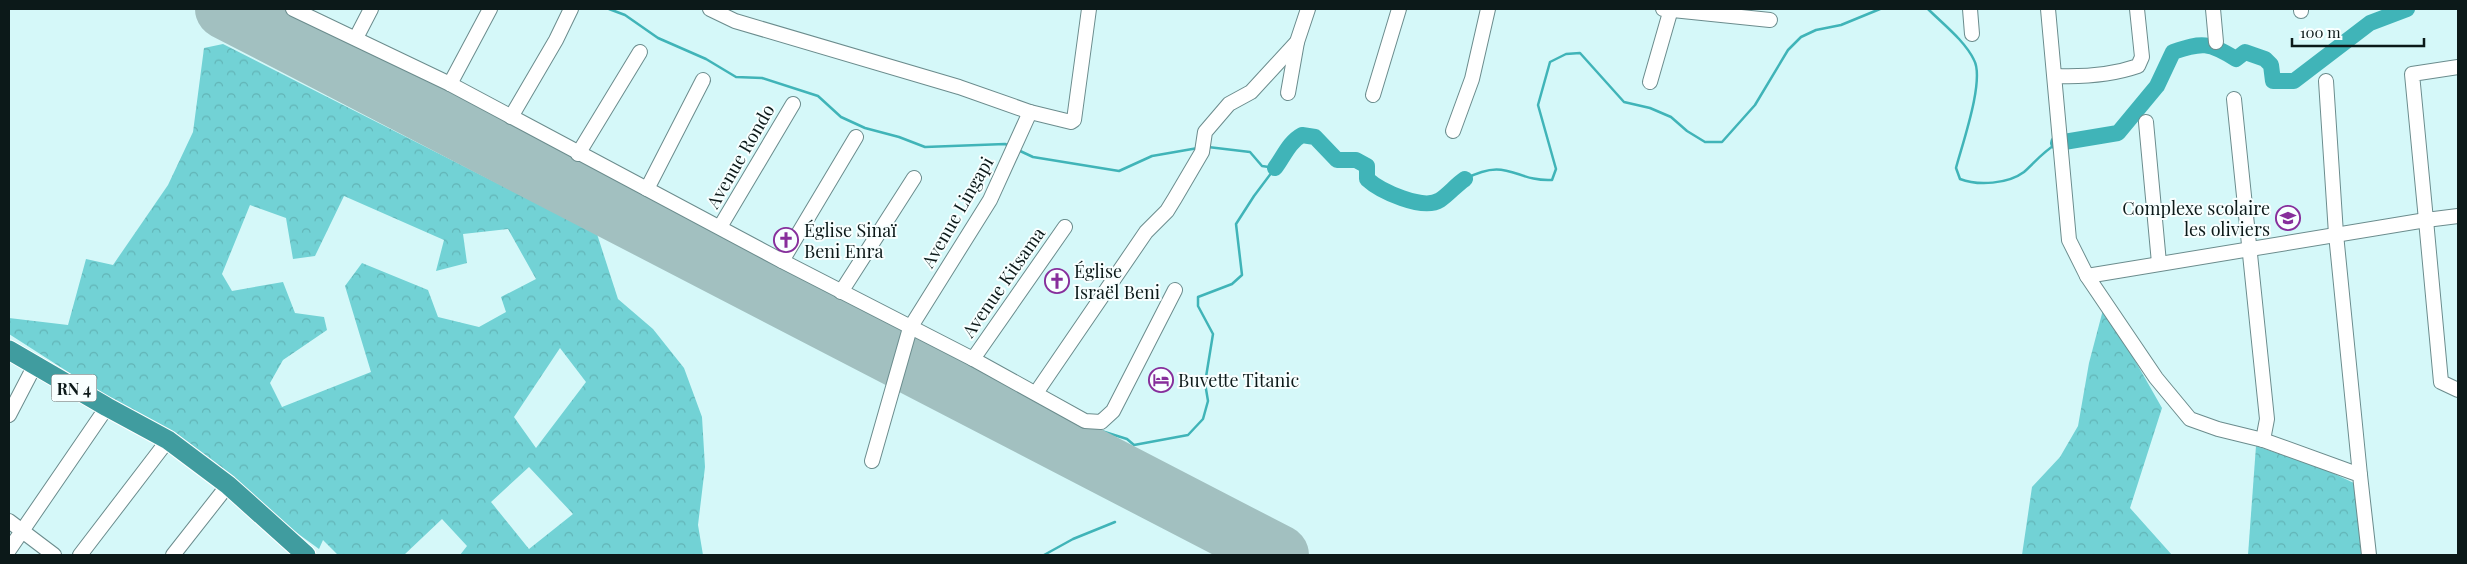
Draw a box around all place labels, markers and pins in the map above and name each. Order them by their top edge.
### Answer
place label: Complexe scolaire les oliviers [2122,196,2270,241]
school or university icon: Complexe scolaire les oliviers [2275,205,2301,231]
place label: Église Sinaï Beni Enra [804,218,897,263]
church icon: Église Sinaï Beni Enra [773,227,799,253]
place label: Église Israël Beni [1074,259,1160,304]
church icon: Église Israël Beni [1044,268,1070,294]
hotel icon: Buvette Titanic [1148,367,1174,393]
place label: Buvette Titanic [1178,368,1299,392]

